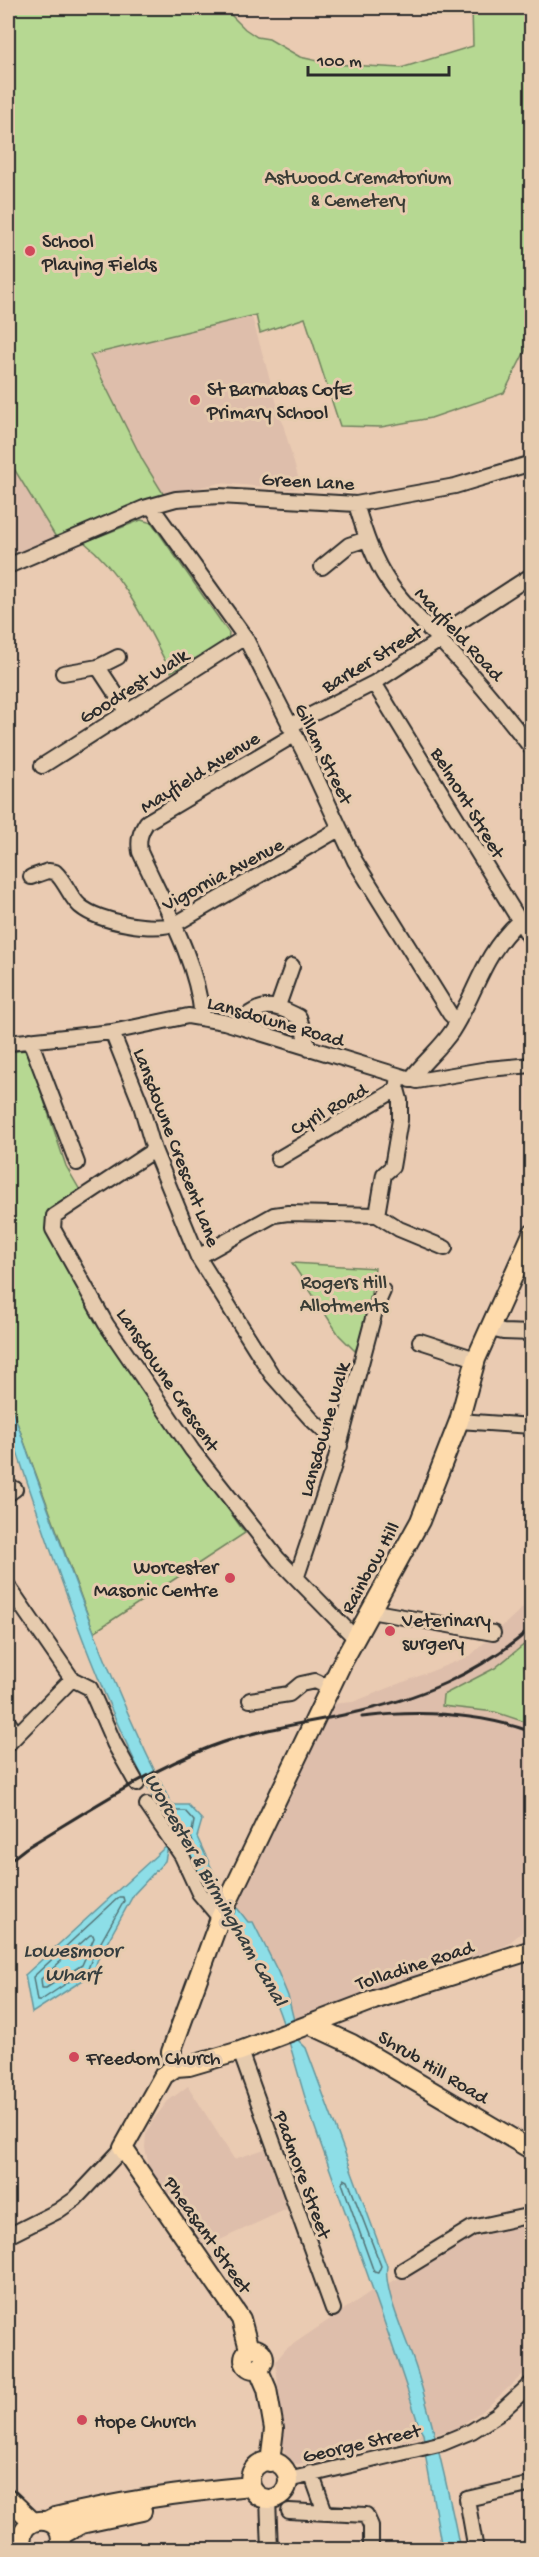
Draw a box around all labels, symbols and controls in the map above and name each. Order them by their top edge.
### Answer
scale bar [308,39,449,77]
text: 100 m [316,52,362,73]
park label: Astwood Crematorium & Cemetery [264,168,452,214]
place label: School Playing Fields [41,232,157,278]
marker: School Playing Fields [23,244,37,258]
place label: St Barnabas CofE Primary School [206,380,353,426]
marker: St Barnabas CofE Primary School [188,393,202,407]
street label: Green Lane [261,470,355,497]
street label: Mayfield Road [408,584,508,689]
street label: Barker Street [318,621,429,700]
street label: Goodrest Walk [76,644,195,731]
street label: Gillam Street [288,700,357,810]
street label: Mayfield Avenue [137,728,265,820]
street label: Belmont Street [423,743,509,865]
street label: Vigornia Avenue [158,834,289,918]
street label: Lansdowne Road [204,993,348,1054]
street label: Lansdowne Crescent Lane [126,1046,223,1251]
street label: Cyril Road [287,1079,374,1142]
park label: Rogers Hill Allotments [300,1273,389,1319]
street label: Lansdowne Crescent [110,1305,224,1458]
street label: Lansdowne Walk [296,1358,357,1500]
street label: Rainbow Hill [337,1519,407,1619]
place label: Worcester Masonic Centre [94,1558,220,1604]
marker: Worcester Masonic Centre [223,1571,237,1585]
place label: Veterinary surgery [401,1611,491,1657]
marker: Veterinary surgery [383,1624,397,1638]
water label: Worcester & Birmingham Canal [137,1770,292,2013]
street label: Tolladine Road [352,1937,479,1997]
water label: Lowesmoor Wharf [23,1940,125,1989]
street label: Shrub Hill Road [373,2027,494,2112]
place label: Freedom Church [85,2049,221,2072]
marker: Freedom Church [67,2050,81,2064]
street label: Padmore Street [267,2107,335,2244]
street label: Pheasant Street [157,2172,256,2300]
place label: Hope Church [94,2412,197,2435]
marker: Hope Church [75,2413,89,2427]
street label: George Street [301,2420,425,2470]

